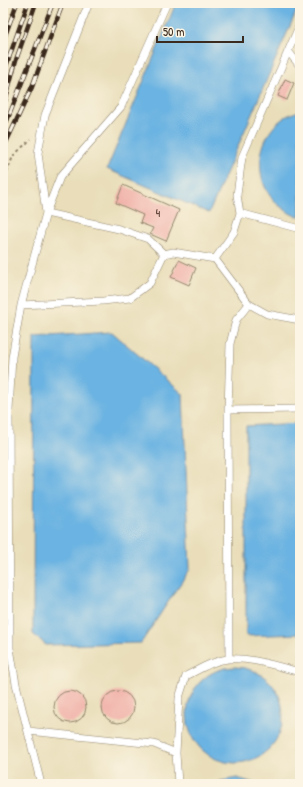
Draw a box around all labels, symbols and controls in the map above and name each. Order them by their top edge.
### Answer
scale bar [157,18,243,44]
text: 50 m [163,23,184,40]
house number: 4 [156,203,161,221]

